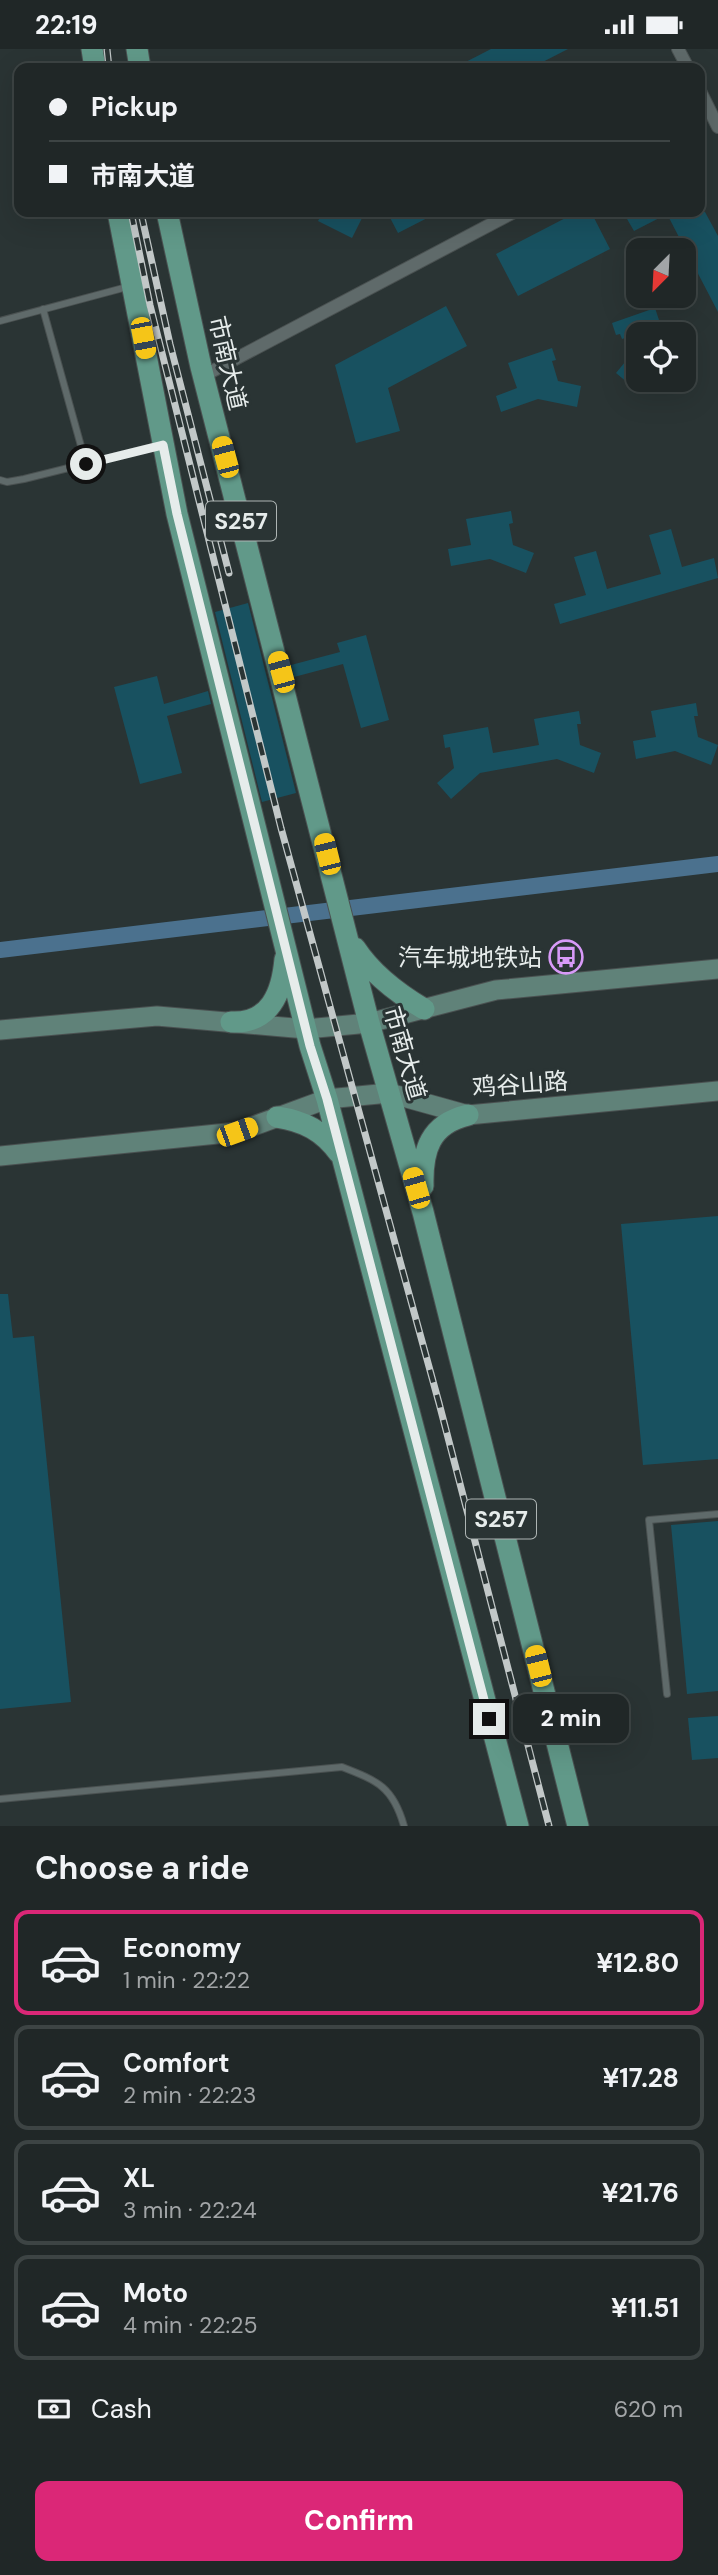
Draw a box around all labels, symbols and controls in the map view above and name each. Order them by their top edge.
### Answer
text: 22:19 [35,8,98,42]
text: Pickup [91,90,178,124]
text: 市南大道 [91,159,195,193]
north arrow [626,238,696,308]
map controls [626,238,696,392]
street label: 市南大道 [202,313,254,413]
car [129,315,158,361]
button: locate [626,322,696,392]
car [210,434,241,480]
route start [70,448,102,480]
road number: S257 [206,501,276,541]
car [266,649,297,695]
car [312,831,343,877]
bus stop icon: 汽车城地铁站 [547,938,585,976]
place label: 汽车城地铁站 [398,942,542,973]
street label: 市南大道 [377,1003,433,1103]
street label: 鸡谷山路 [471,1065,569,1103]
car [214,1115,261,1149]
car [401,1165,432,1211]
road number: S257 [466,1499,536,1539]
car [523,1643,554,1689]
callout: 2 min [514,1695,629,1743]
route end [473,1703,505,1735]
text: 2 min [541,1703,601,1733]
text: Choose a ride [35,1847,250,1889]
icon: car [39,1931,102,1994]
text: Economy [123,1931,241,1965]
text: ¥12.80 [596,1946,679,1980]
text: 1 min · 22:22 [123,1965,250,1995]
icon: car [39,2046,102,2109]
text: Comfort [123,2046,229,2080]
text: ¥17.28 [602,2061,679,2095]
text: 2 min · 22:23 [123,2080,256,2110]
icon: car [39,2161,102,2224]
text: XL [123,2161,155,2195]
text: ¥21.76 [602,2176,679,2210]
text: 3 min · 22:24 [123,2195,257,2225]
icon: car [39,2276,102,2339]
text: Moto [123,2276,188,2310]
text: ¥11.51 [611,2291,679,2325]
text: 4 min · 22:25 [123,2310,258,2340]
icon: cash [35,2390,73,2428]
text: Cash [91,2392,152,2426]
text: 620 m [614,2394,683,2424]
button: Confirm [35,2481,683,2561]

